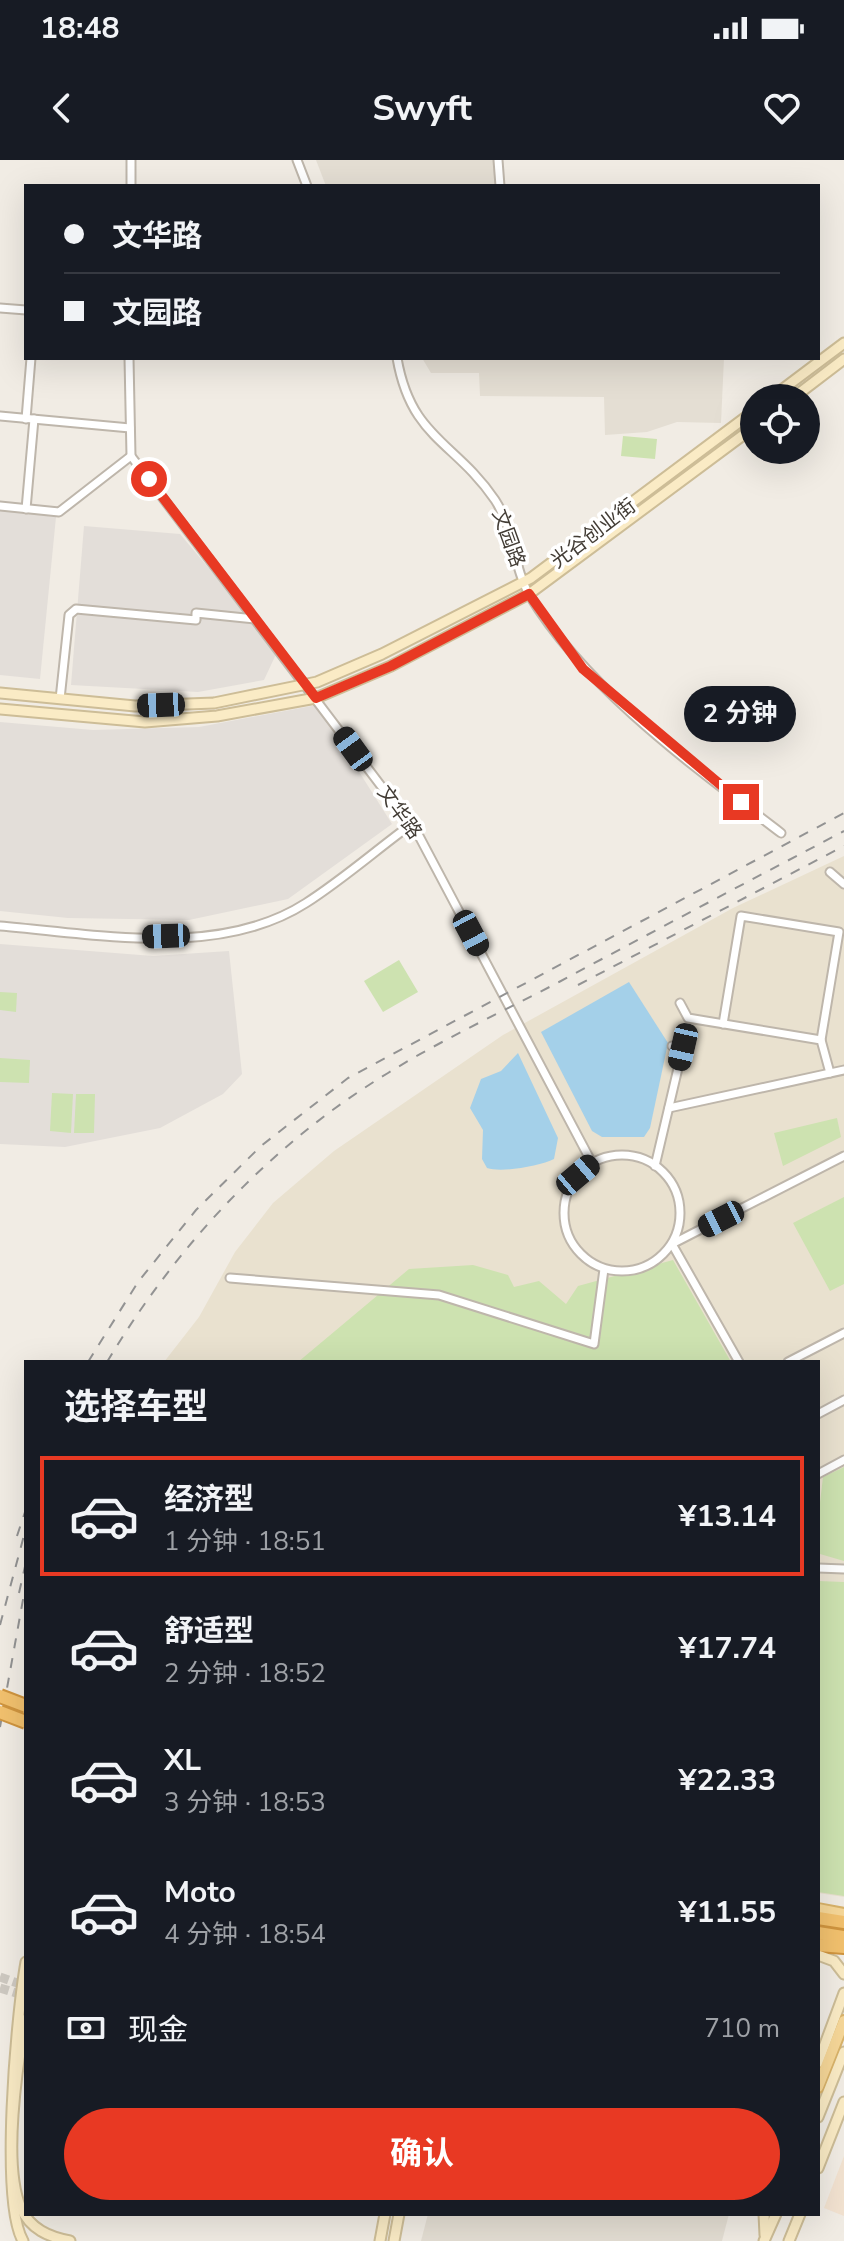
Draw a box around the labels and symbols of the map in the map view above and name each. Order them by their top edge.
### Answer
route start [131,461,167,497]
street label: 光谷创业街 [545,493,641,574]
street label: 文园路 [486,505,531,571]
callout: 2 分钟 [685,686,797,742]
car [137,692,185,718]
car [329,723,377,775]
street label: 文华路 [371,780,428,844]
route end [723,784,759,820]
car [449,906,493,960]
car [142,923,190,949]
car [666,1021,700,1073]
car [552,1150,604,1200]
car [694,1197,748,1241]

